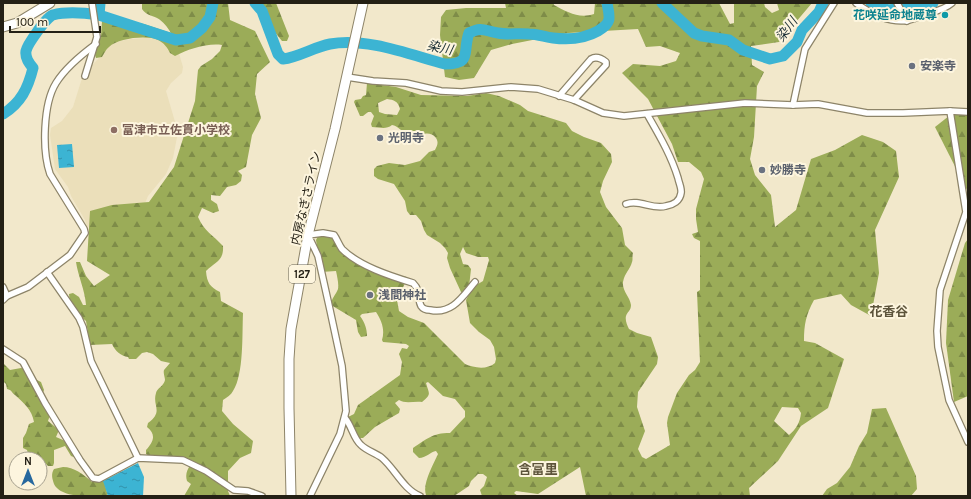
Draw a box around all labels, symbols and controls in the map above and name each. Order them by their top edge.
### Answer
scale bar [10,8,100,34]
place label: 花咲延命地蔵尊 [853,8,937,22]
marker: 花咲延命地蔵尊 [940,10,950,20]
water label: 染川 [773,13,801,44]
text: 100 m [16,15,48,29]
water label: 染川 [426,38,456,58]
place label: 安楽寺 [920,59,956,73]
marker: 安楽寺 [907,61,917,71]
place label: 富津市立佐貫小学校 [122,123,230,137]
marker: 富津市立佐貫小学校 [109,125,119,135]
place label: 光明寺 [388,131,424,145]
marker: 光明寺 [375,133,385,143]
street label: 内房なぎさライン [288,150,324,246]
place label: 妙勝寺 [770,163,806,177]
marker: 妙勝寺 [757,165,767,175]
road number: 127 [289,265,315,283]
place label: 浅間神社 [378,288,426,302]
marker: 浅間神社 [365,290,375,300]
district label: 花香谷 [869,304,909,319]
north arrow [8,451,48,491]
text: N [24,455,32,468]
district label: 含富里 [518,462,558,477]

